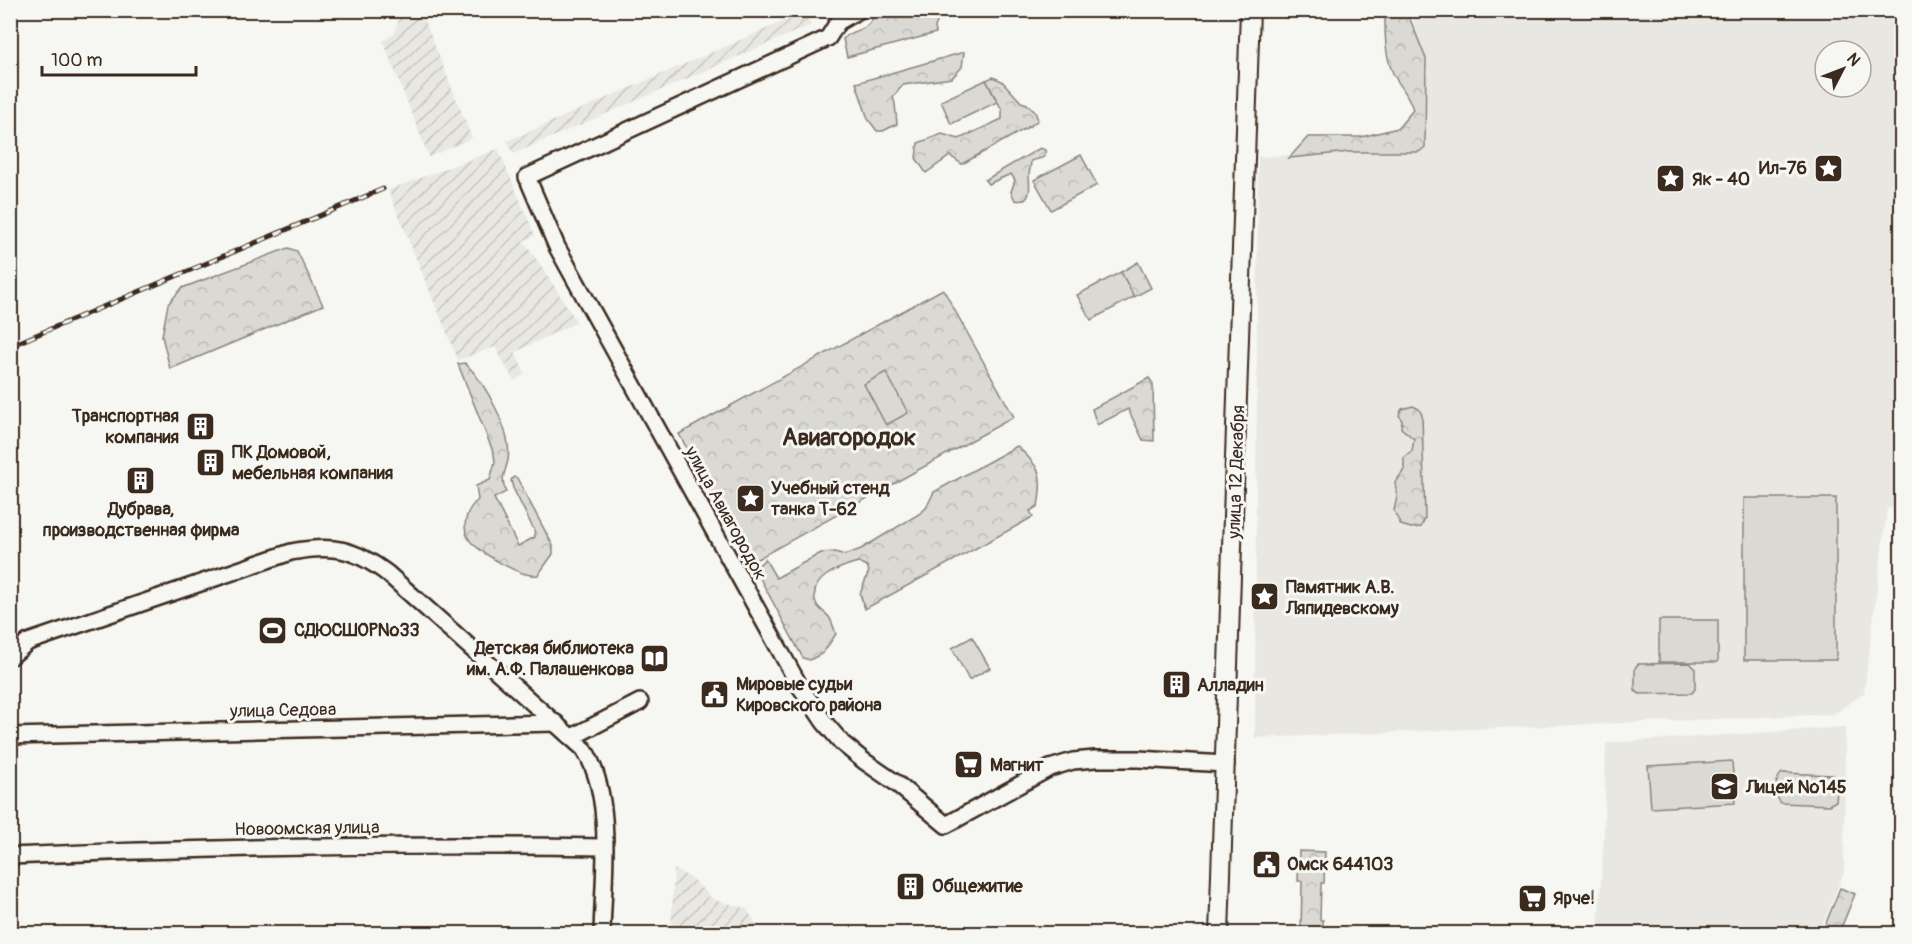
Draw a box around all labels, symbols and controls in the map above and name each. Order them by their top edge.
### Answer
scale bar [42,39,196,77]
north arrow [1813,39,1873,99]
text: 100 m [51,49,103,72]
text: N [1842,49,1865,70]
place icon: Ил-76 [1812,152,1844,184]
place label: Ил-76 [1759,157,1807,180]
place icon: Як - 40 [1655,163,1687,195]
place label: Як - 40 [1692,168,1750,191]
place label: Транспортная компания [71,405,179,449]
street label: улица 12 Декабря [1223,405,1250,540]
building icon: Транспортная компания [184,410,216,442]
district label: Авиагородок [782,423,916,452]
place label: ПК Домовой, мебельная компания [232,441,393,485]
street label: улица Авиагородок [679,441,772,584]
building icon: ПК Домовой, мебельная компания [195,446,227,478]
building icon: Дубрава, производственная фирма [125,464,157,496]
place label: Учебный стенд танка Т-62 [771,477,890,521]
place icon: Учебный стенд танка Т-62 [734,482,766,514]
place label: Дубрава, производственная фирма [42,498,240,542]
place label: Памятник А.В. Ляпидевскому [1285,576,1399,620]
place icon: Памятник А.В. Ляпидевскому [1249,581,1281,613]
sports icon: СДЮСШОР№33 [257,614,289,646]
place label: СДЮСШОР№33 [294,619,420,642]
place label: Детская библиотека им. А.Ф. Палашенкова [466,637,635,681]
library icon: Детская библиотека им. А.Ф. Палашенкова [639,642,671,674]
building icon: Алладин [1160,669,1192,701]
place label: Мировые судьи Кировского района [736,673,882,717]
place label: Алладин [1197,674,1264,697]
public building icon: Мировые судьи Кировского района [699,678,731,710]
street label: улица Седова [229,698,336,723]
supermarket icon: Магнит [953,749,985,781]
place label: Магнит [990,754,1044,777]
school or university icon: Лицей №145 [1709,771,1741,803]
place label: Лицей №145 [1745,776,1847,799]
street label: Новоомская улица [234,816,380,841]
public building icon: Омск 644103 [1250,848,1282,880]
place label: Омск 644103 [1287,853,1393,876]
building icon: Общежитие [895,870,927,902]
place label: Общежитие [932,875,1024,898]
supermarket icon: Ярче! [1516,882,1548,914]
place label: Ярче! [1553,887,1595,910]

